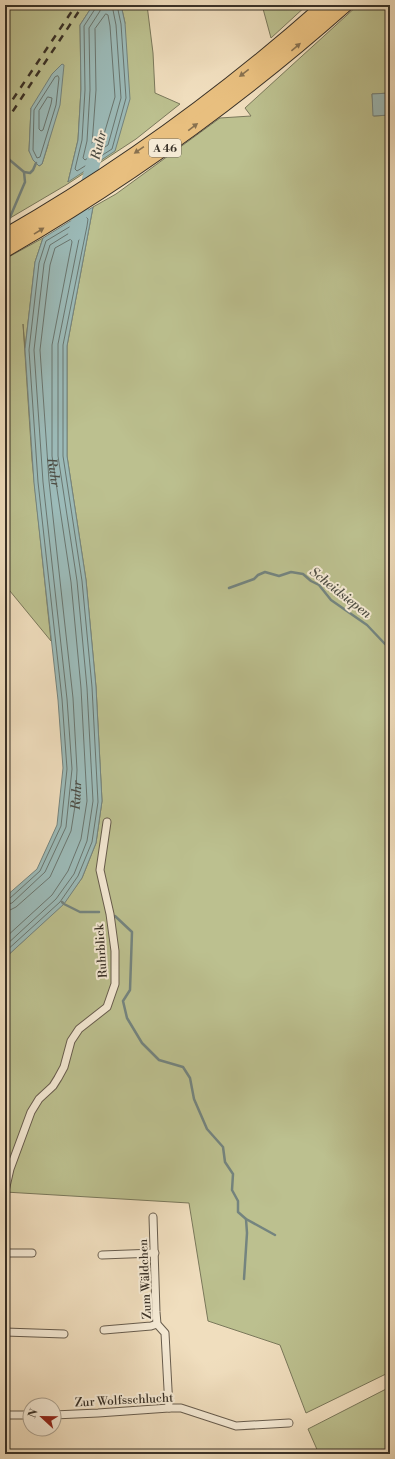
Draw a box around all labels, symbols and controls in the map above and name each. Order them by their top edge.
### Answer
one-way arrow [290,43,301,52]
one-way arrow [238,68,249,77]
one-way arrow [188,123,198,131]
water label: Ruhr [87,129,110,162]
road number: A 46 [149,139,181,157]
one-way arrow [134,146,144,154]
one-way arrow [33,227,45,234]
water label: Ruhr [43,456,64,489]
water label: Scheidsiepen [306,564,375,622]
water label: Ruhr [68,779,85,811]
street label: Ruhrblick [92,923,111,978]
street label: Zum Wäldchen [136,1238,155,1320]
street label: Zur Wolfsschlucht [74,1390,174,1411]
north arrow [22,1397,62,1437]
text: N [26,1407,42,1420]

